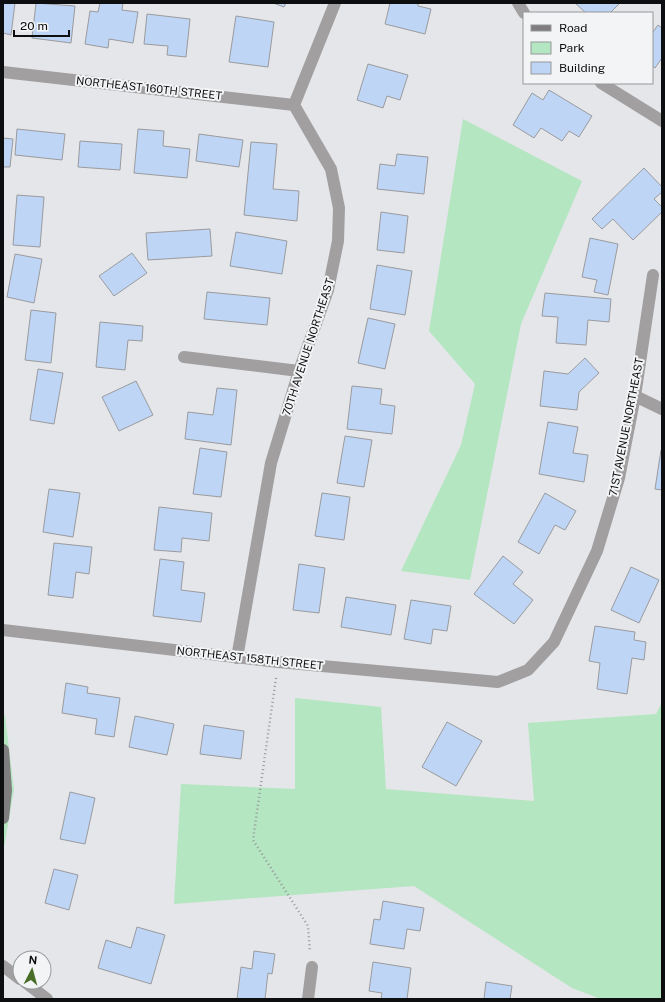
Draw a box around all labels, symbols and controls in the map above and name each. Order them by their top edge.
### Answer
scale bar [14,12,69,38]
legend [523,12,653,84]
text: 20 m [20,19,48,33]
text: Road [559,21,587,35]
text: Park [559,41,585,55]
text: Building [559,61,605,75]
street label: NORTHEAST 160TH STREET [75,74,223,102]
street label: 70TH AVENUE NORTHEAST [280,276,336,417]
street label: 71ST AVENUE NORTHEAST [607,356,645,497]
street label: NORTHEAST 158TH STREET [176,644,324,672]
north arrow [12,950,52,990]
text: N [28,954,38,966]

